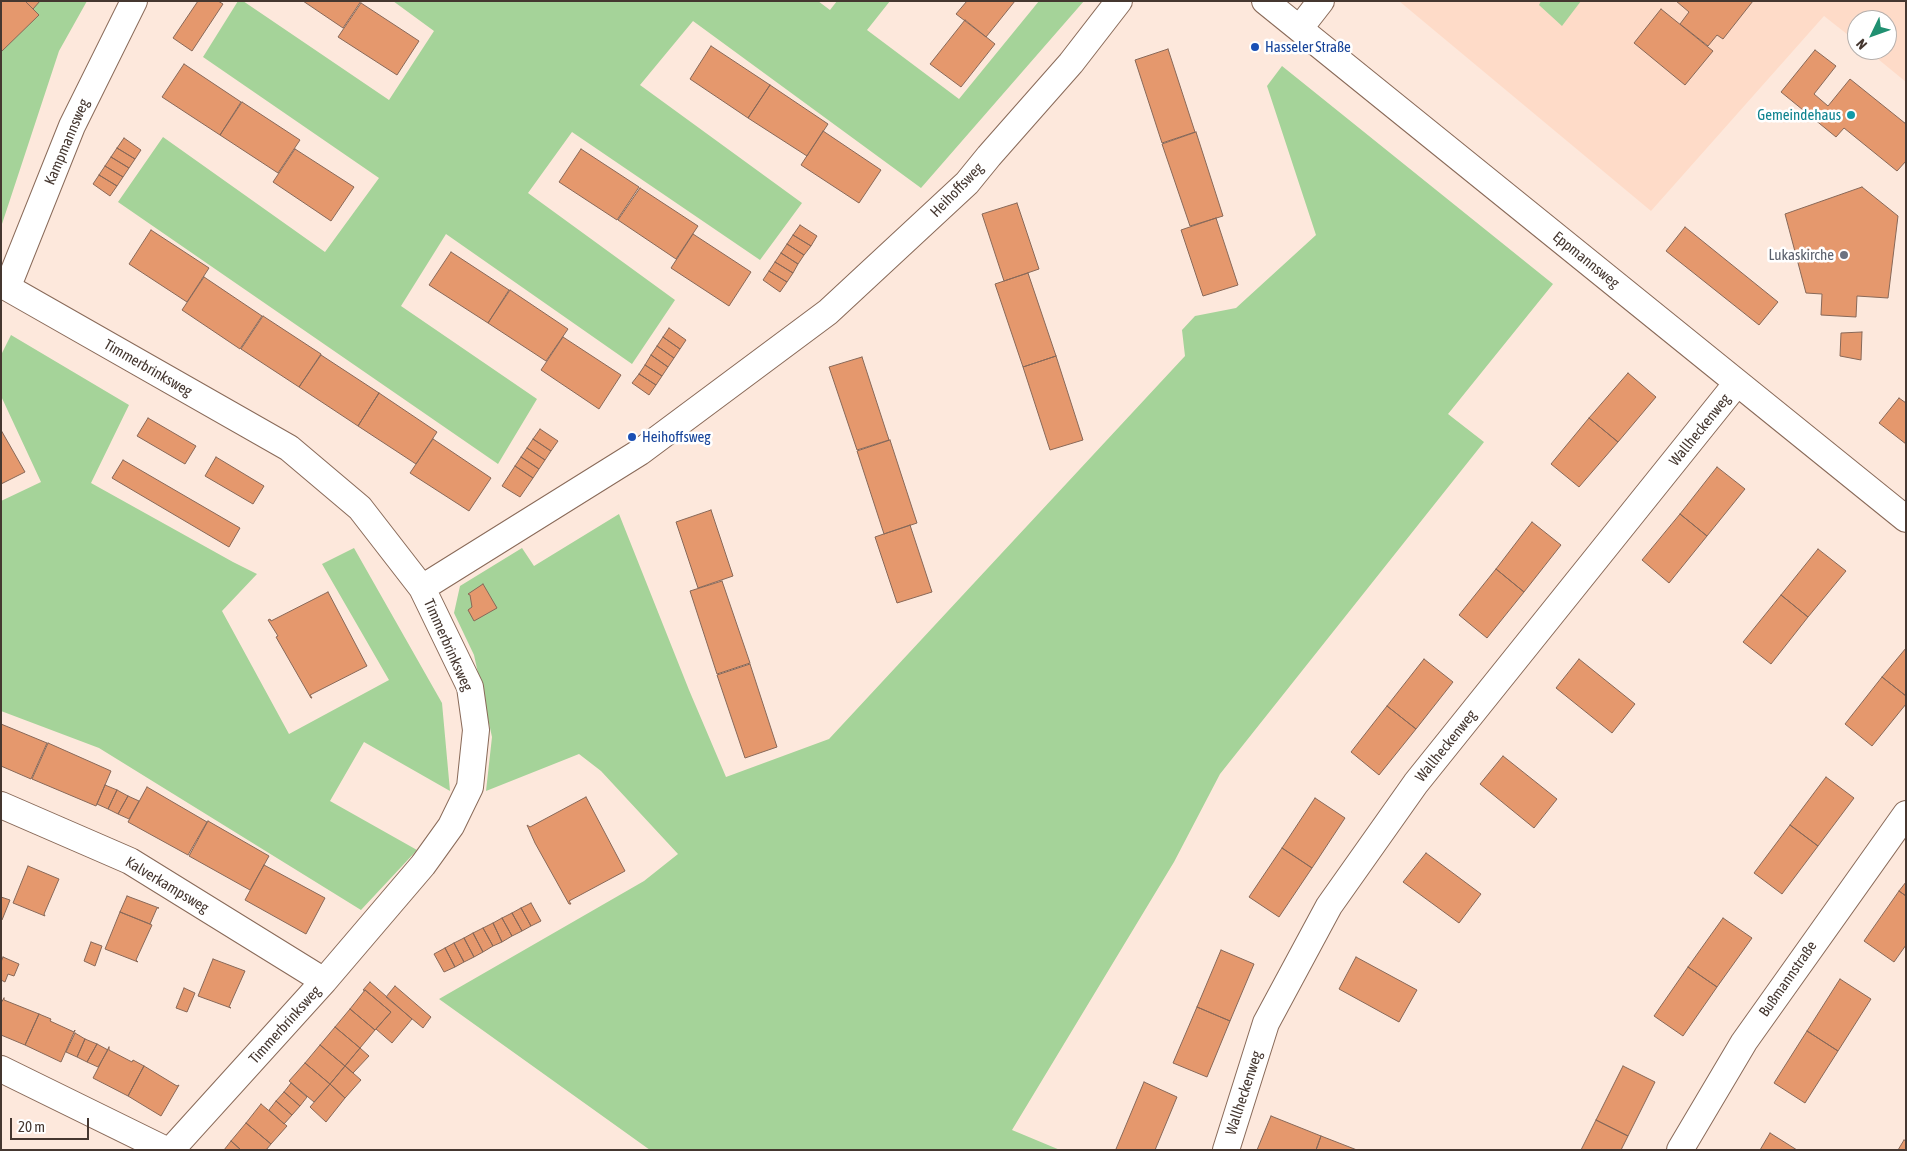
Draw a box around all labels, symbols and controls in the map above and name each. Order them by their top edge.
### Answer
north arrow [1847,10,1897,60]
text: N [1853,36,1870,53]
place label: Hasseler Straße [1265,38,1351,56]
marker: Hasseler Straße [1249,41,1261,53]
street label: Kampmannsweg [41,96,93,188]
place label: Gemeindehaus [1757,106,1841,124]
marker: Gemeindehaus [1845,109,1857,121]
street label: Heihoffsweg [927,159,987,221]
street label: Eppmannsweg [1549,228,1623,292]
place label: Lukaskirche [1768,246,1834,264]
marker: Lukaskirche [1838,249,1850,261]
street label: Timmerbrinksweg [101,336,195,400]
street label: Wallheckenweg [1666,390,1734,470]
place label: Heihoffsweg [642,428,711,446]
marker: Heihoffsweg [626,431,638,443]
street label: Timmerbrinksweg [420,596,476,694]
street label: Wallheckenweg [1412,706,1480,786]
street label: Kalverkampsweg [122,853,212,917]
street label: Bußmannstraße [1755,938,1821,1020]
street label: Timmerbrinksweg [245,982,325,1068]
street label: Wallheckenweg [1222,1049,1266,1137]
scale bar [12,1108,91,1140]
text: 20 m [18,1118,45,1135]

